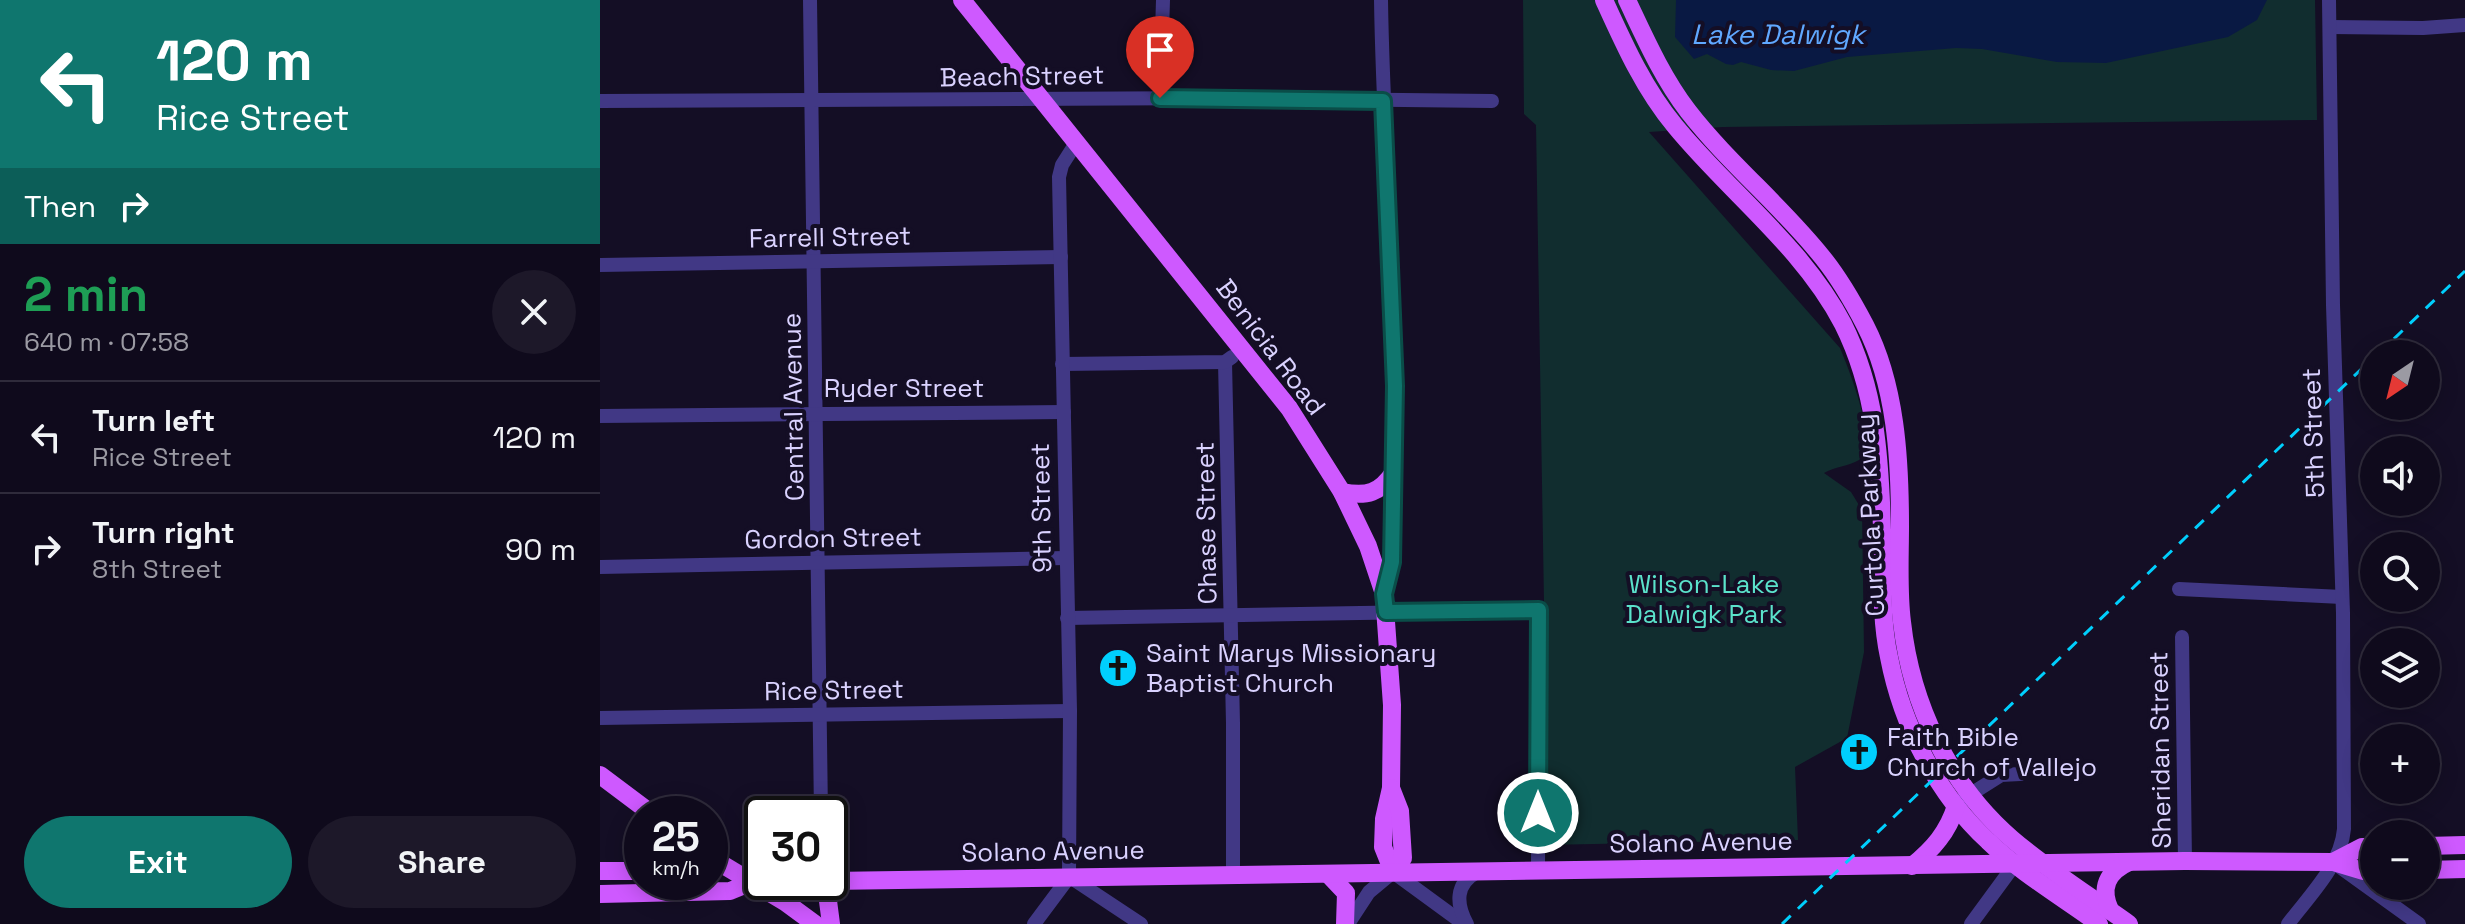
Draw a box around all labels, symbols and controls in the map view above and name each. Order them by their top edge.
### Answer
pin [1126,16,1194,98]
water label: Lake Dalwigk [1691,16,1868,52]
text: 120 m [156,25,313,96]
icon: arrive [1138,28,1182,72]
icon: left [24,32,128,136]
street label: Beach Street [939,58,1105,94]
text: Rice Street [156,95,350,141]
icon: right [112,184,156,228]
text: Then [24,187,96,226]
street label: Farrell Street [749,219,911,255]
text: 2 min [24,264,148,325]
button: close [492,270,576,354]
street label: Benicia Road [1209,272,1333,422]
street label: Central Avenue [774,312,812,502]
text: 640 m · 07:58 [24,325,189,359]
north arrow [2360,340,2440,420]
map controls [2360,340,2440,900]
street label: 5th Street [2294,368,2332,498]
street label: Ryder Street [824,371,984,405]
text: Turn left [92,401,215,440]
street label: Curtola Parkway [1848,413,1892,617]
icon: left [24,415,68,459]
text: 120 m [493,418,576,457]
button: sound [2360,436,2440,516]
text: Rice Street [92,440,232,474]
street label: Chase Street [1188,441,1224,605]
street label: 9th Street [1023,443,1059,573]
text: Turn right [92,513,235,552]
street label: Gordon Street [744,519,922,557]
icon: right [24,527,68,571]
text: 90 m [505,530,576,569]
button: search [2360,532,2440,612]
text: 8th Street [92,552,222,586]
park label: Wilson-Lake Dalwigk Park [1625,567,1783,631]
button: layers [2360,628,2440,708]
place label: Saint Marys Missionary Baptist Church [1146,636,1436,700]
church icon: Saint Marys Missionary Baptist Church [1097,647,1139,689]
street label: Sheridan Street [2141,651,2179,849]
street label: Rice Street [764,672,904,708]
place label: Faith Bible Church of Vallejo [1887,720,2097,784]
button: + [2360,724,2440,804]
church icon: Faith Bible Church of Vallejo [1838,731,1880,773]
position arrow [1496,771,1580,855]
speed limit sign: 30 [744,796,848,900]
text: 25 [652,812,700,863]
button: Exit [24,816,292,908]
button: Share [308,816,576,908]
button: − [2360,820,2440,900]
street label: Solano Avenue [1609,823,1793,861]
street label: Solano Avenue [961,832,1145,870]
text: km/h [652,855,700,881]

